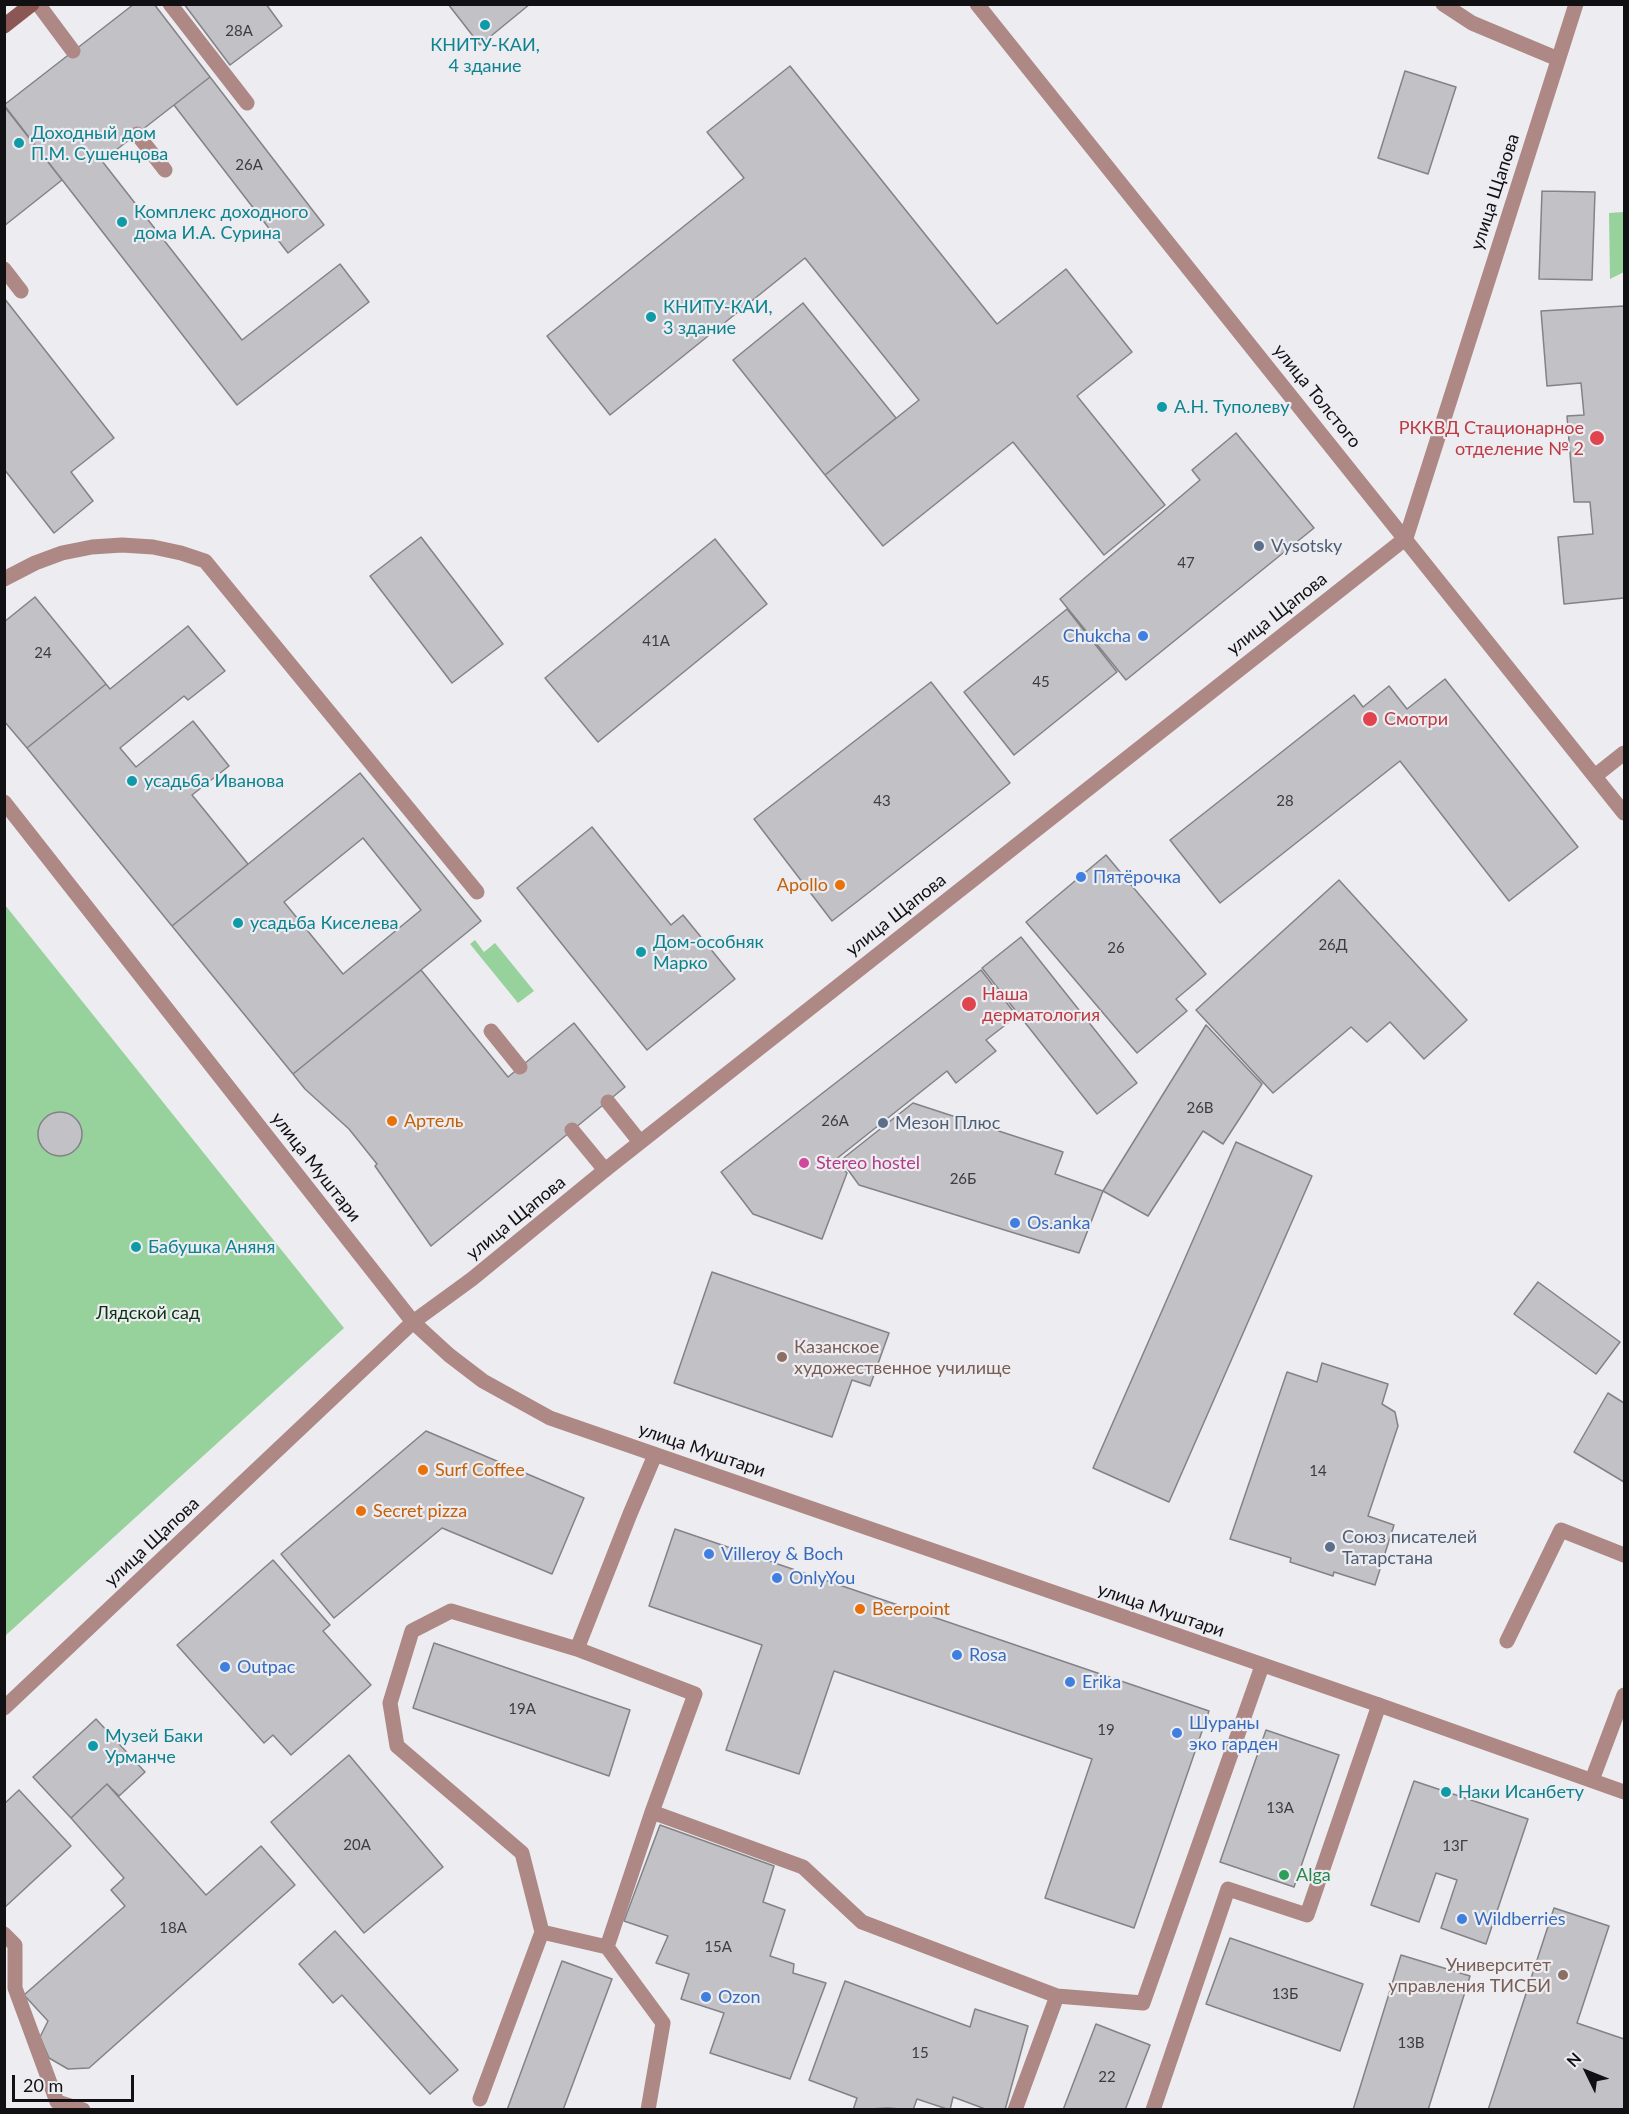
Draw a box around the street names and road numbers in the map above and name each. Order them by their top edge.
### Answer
street label: улица Щапова [1466,131,1524,253]
street label: улица Толстого [1269,340,1365,452]
street label: улица Щапова [1223,568,1331,660]
street label: улица Щапова [842,869,950,961]
street label: улица Муштари [267,1108,365,1226]
street label: улица Щапова [462,1172,570,1264]
street label: улица Муштари [636,1418,768,1482]
street label: улица Щапова [100,1493,204,1591]
street label: улица Муштари [1095,1578,1227,1642]

